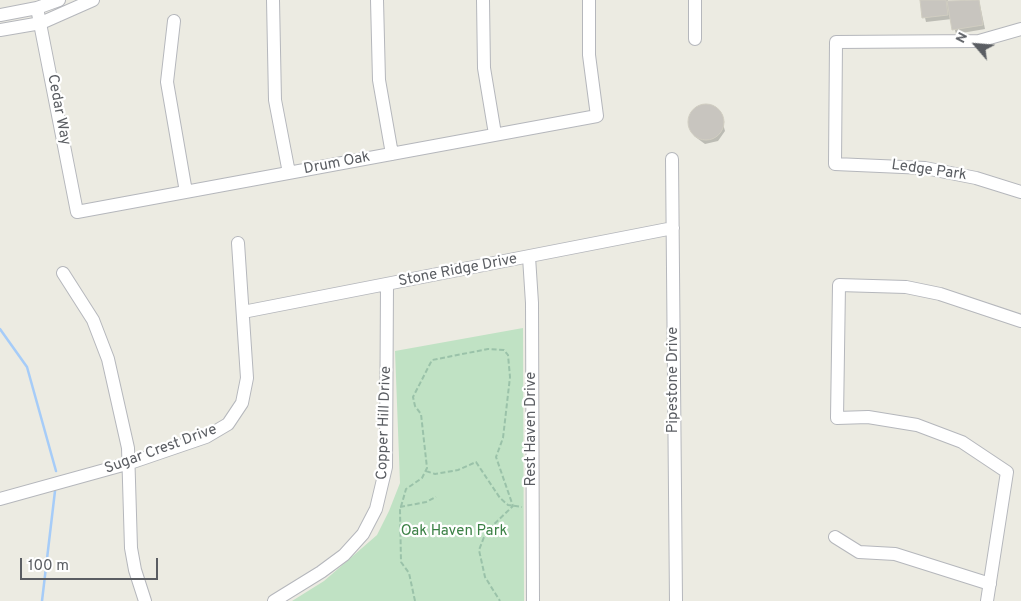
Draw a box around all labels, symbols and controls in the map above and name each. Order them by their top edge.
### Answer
north arrow [951,20,1001,70]
text: N [952,30,972,46]
street label: Cedar Way [42,73,74,147]
street label: Drum Oak [302,149,372,179]
street label: Ledge Park [890,157,968,185]
street label: Stone Ridge Drive [397,251,519,291]
street label: Pipestone Drive [665,327,683,433]
street label: Copper Hill Drive [374,366,396,480]
street label: Rest Haven Drive [523,372,541,486]
street label: Sugar Crest Drive [102,421,220,479]
park label: Oak Haven Park [401,523,507,541]
scale bar [22,548,160,580]
text: 100 m [28,557,69,576]

